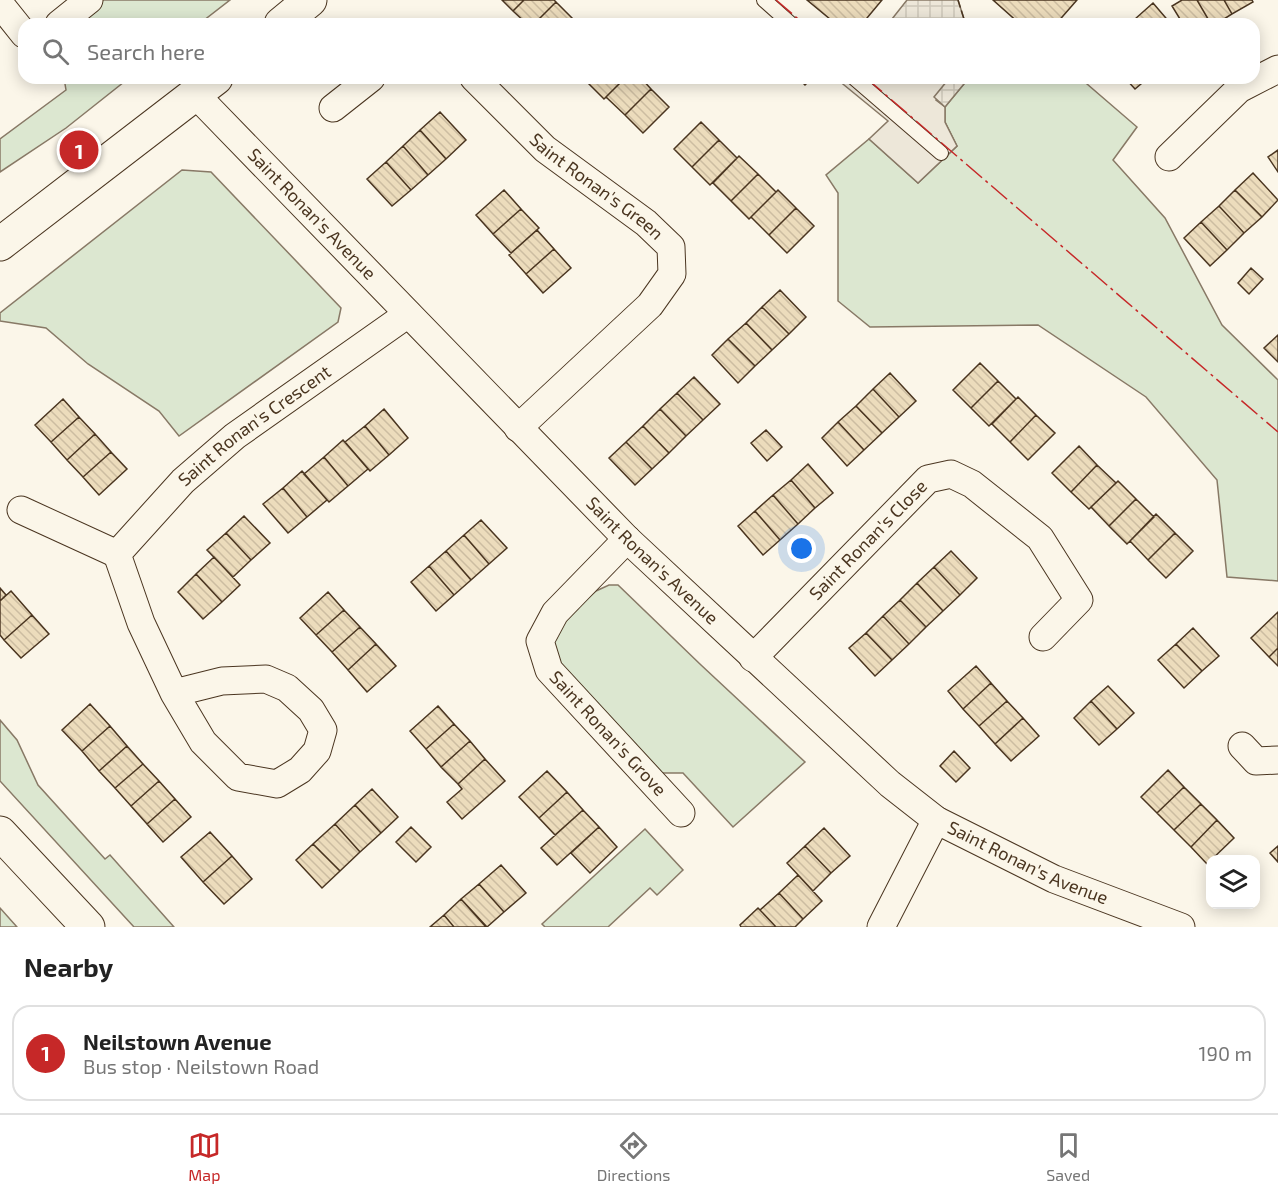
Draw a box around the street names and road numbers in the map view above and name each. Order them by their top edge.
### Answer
street label: Saint Ronan's Green [525,128,669,244]
street label: Saint Ronan's Avenue [244,143,381,284]
street label: Saint Ronan's Crescent [173,360,335,490]
street label: Saint Ronan's Close [804,475,931,604]
street label: Saint Ronan's Avenue [582,492,723,628]
street label: Saint Ronan's Grove [545,666,672,800]
street label: Saint Ronan's Avenue [944,816,1111,908]

